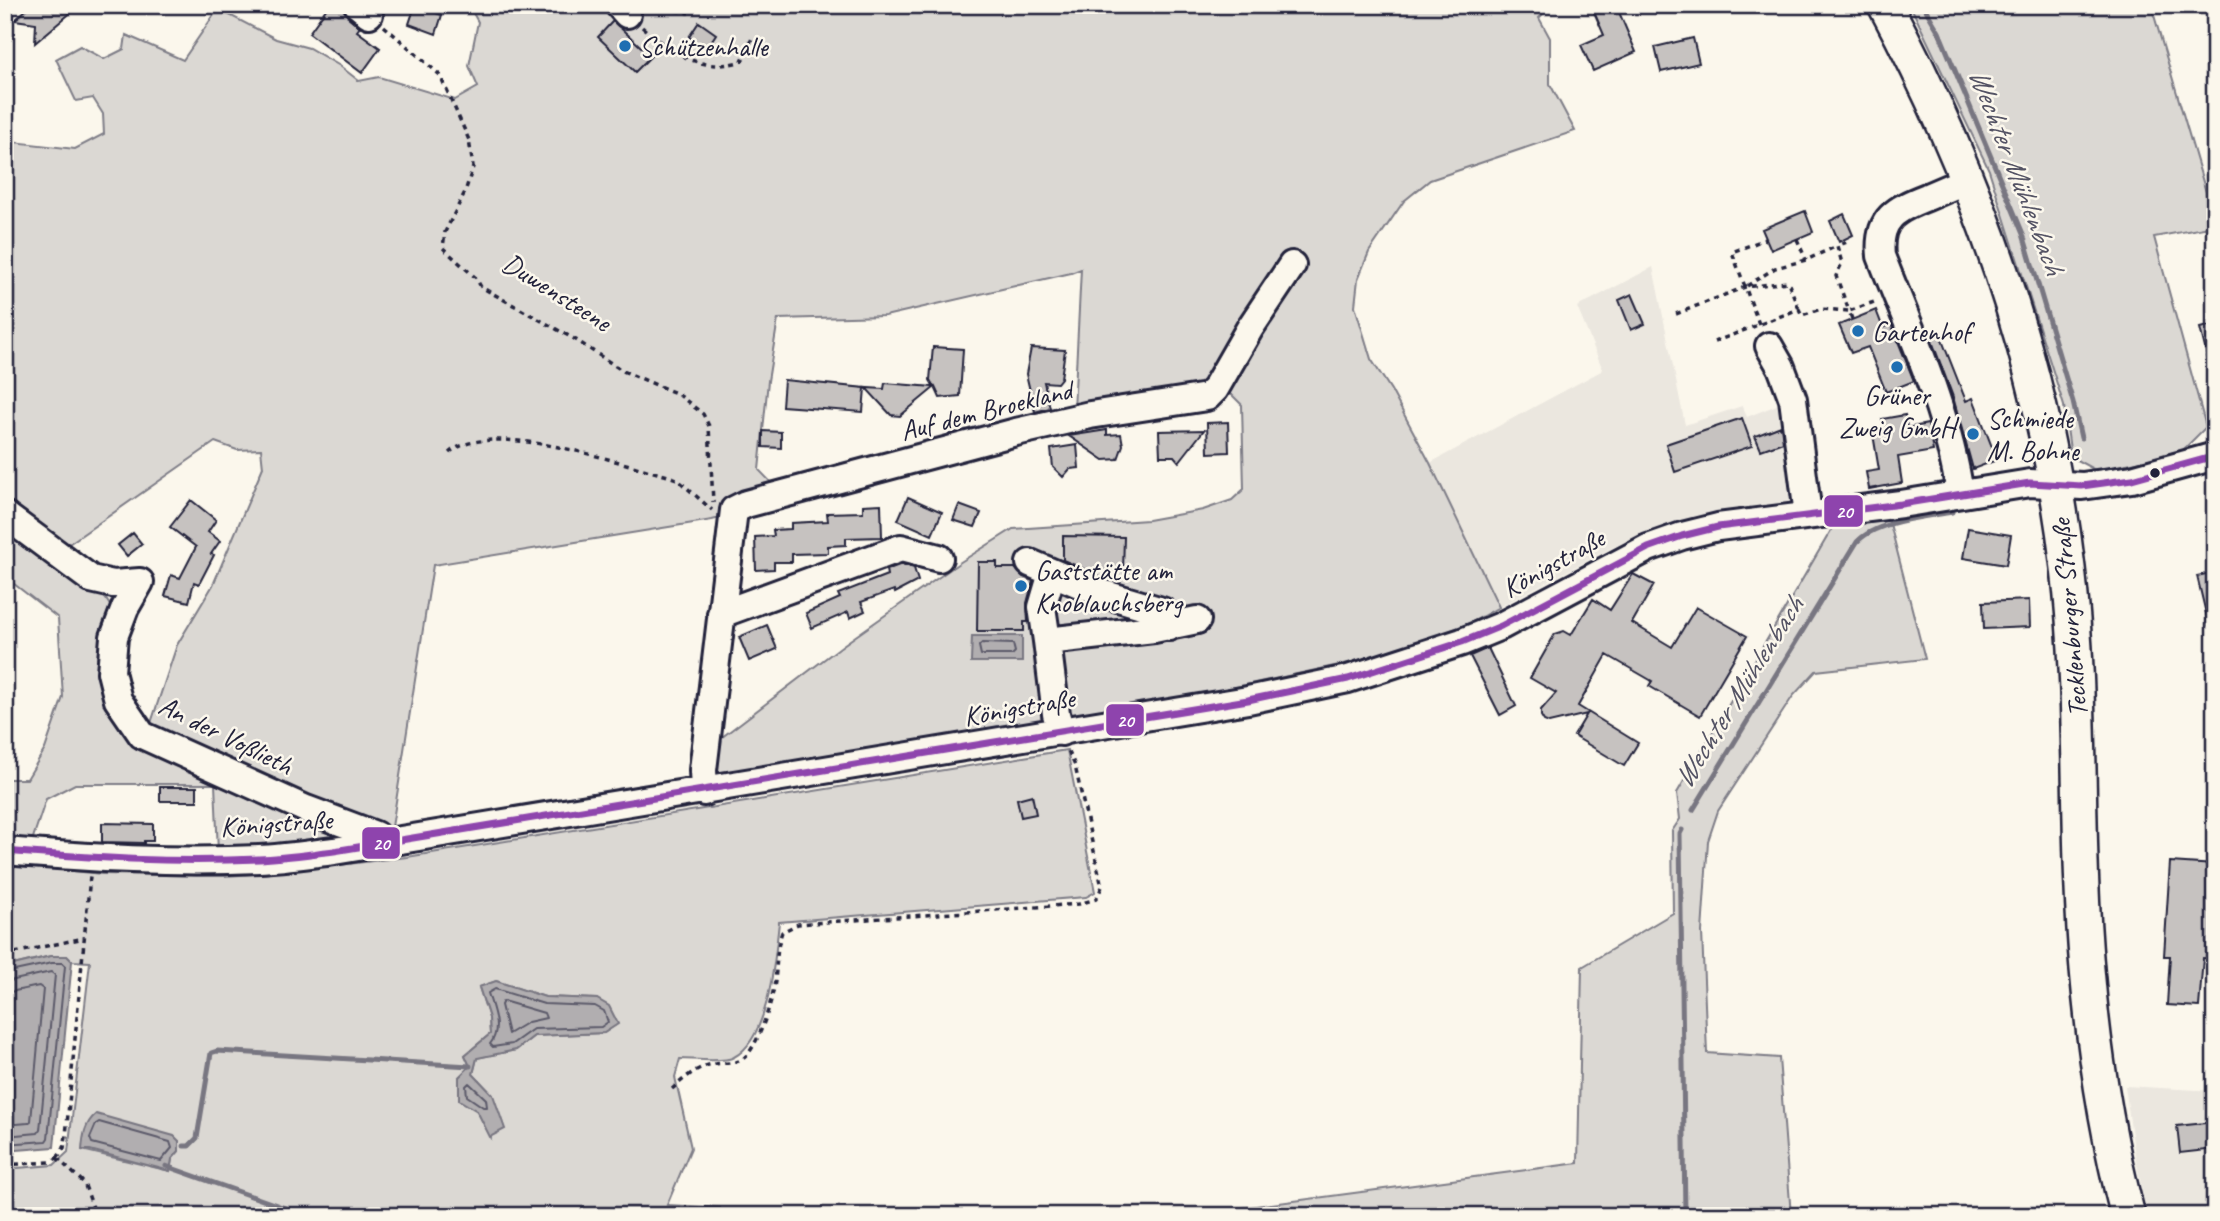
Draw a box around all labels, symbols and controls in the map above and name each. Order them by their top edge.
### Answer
place label: Schützenhalle [639,29,770,64]
marker: Schützenhalle [617,38,633,54]
water label: Wechter Mühlenbach [1960,63,2075,282]
street label: Duwensteene [496,245,619,340]
place label: Gartenhof [1872,314,1976,349]
marker: Gartenhof [1850,323,1866,339]
marker: Grüner Zweig GmbH [1889,359,1905,375]
street label: Auf dem Broekland [897,371,1079,448]
place label: Grüner Zweig GmbH [1839,378,1960,445]
place label: Schmiede M. Bohne [1987,401,2081,468]
marker: Schmiede M. Bohne [1965,426,1981,442]
unlabelled marker [2148,466,2162,480]
line badge: 20 [1823,494,1864,528]
text: 20 [1835,500,1855,524]
street label: Tecklenburger Straße [2043,515,2095,719]
street label: Königstraße [1496,520,1612,605]
place label: Gaststätte am Knoblauchsberg [1035,553,1184,620]
marker: Gaststätte am Knoblauchsberg [1013,578,1029,594]
water label: Wechter Mühlenbach [1664,588,1813,794]
street label: Königstraße [961,680,1079,734]
street label: An der Voßlieth [153,687,299,783]
line badge: 20 [1105,703,1145,737]
text: 20 [1116,709,1136,733]
street label: Königstraße [219,802,335,844]
line badge: 20 [361,826,401,860]
text: 20 [372,832,392,856]

